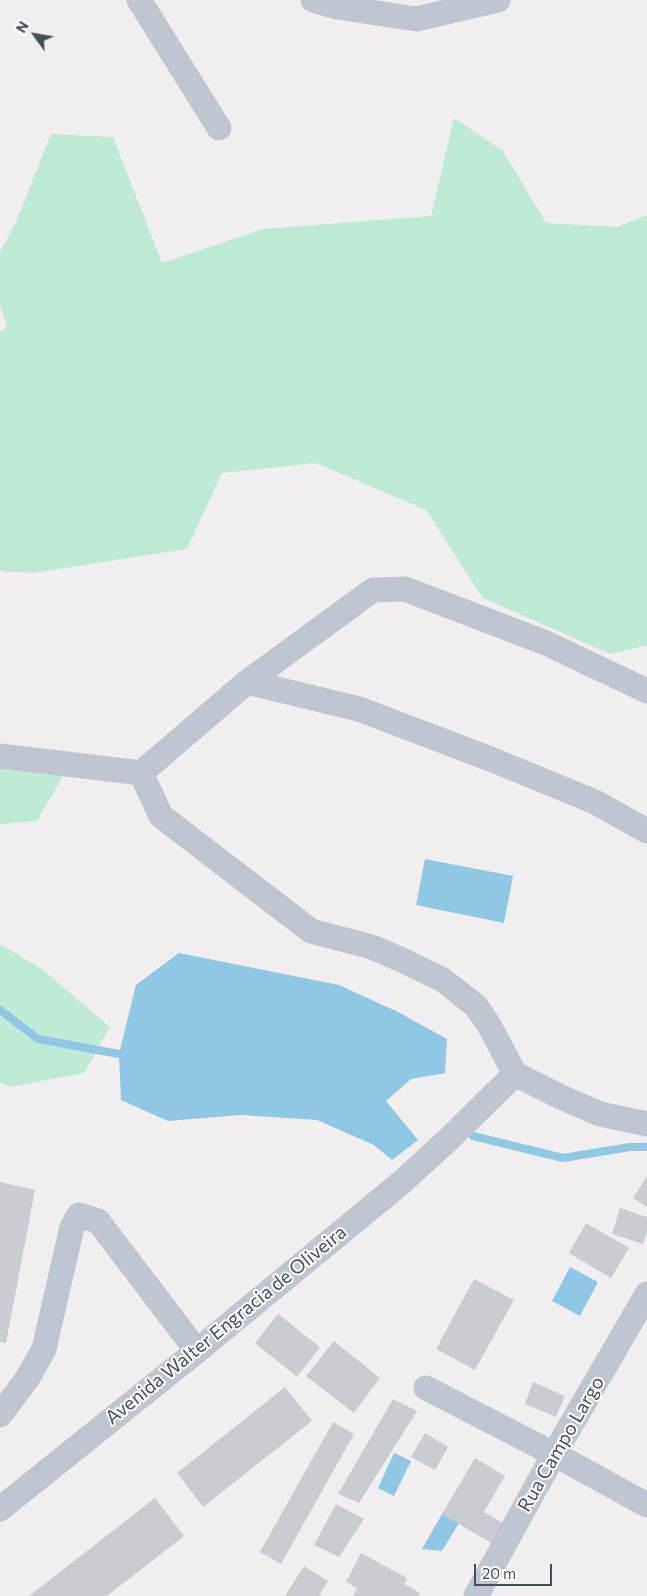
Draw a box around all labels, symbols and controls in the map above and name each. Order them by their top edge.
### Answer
north arrow [10,10,60,60]
text: N [12,18,32,36]
street label: Avenida Walter Engracia de Oliveira [101,1221,351,1429]
street label: Rua Campo Largo [513,1372,609,1516]
scale bar [477,1554,554,1586]
text: 20 m [482,1564,516,1582]

